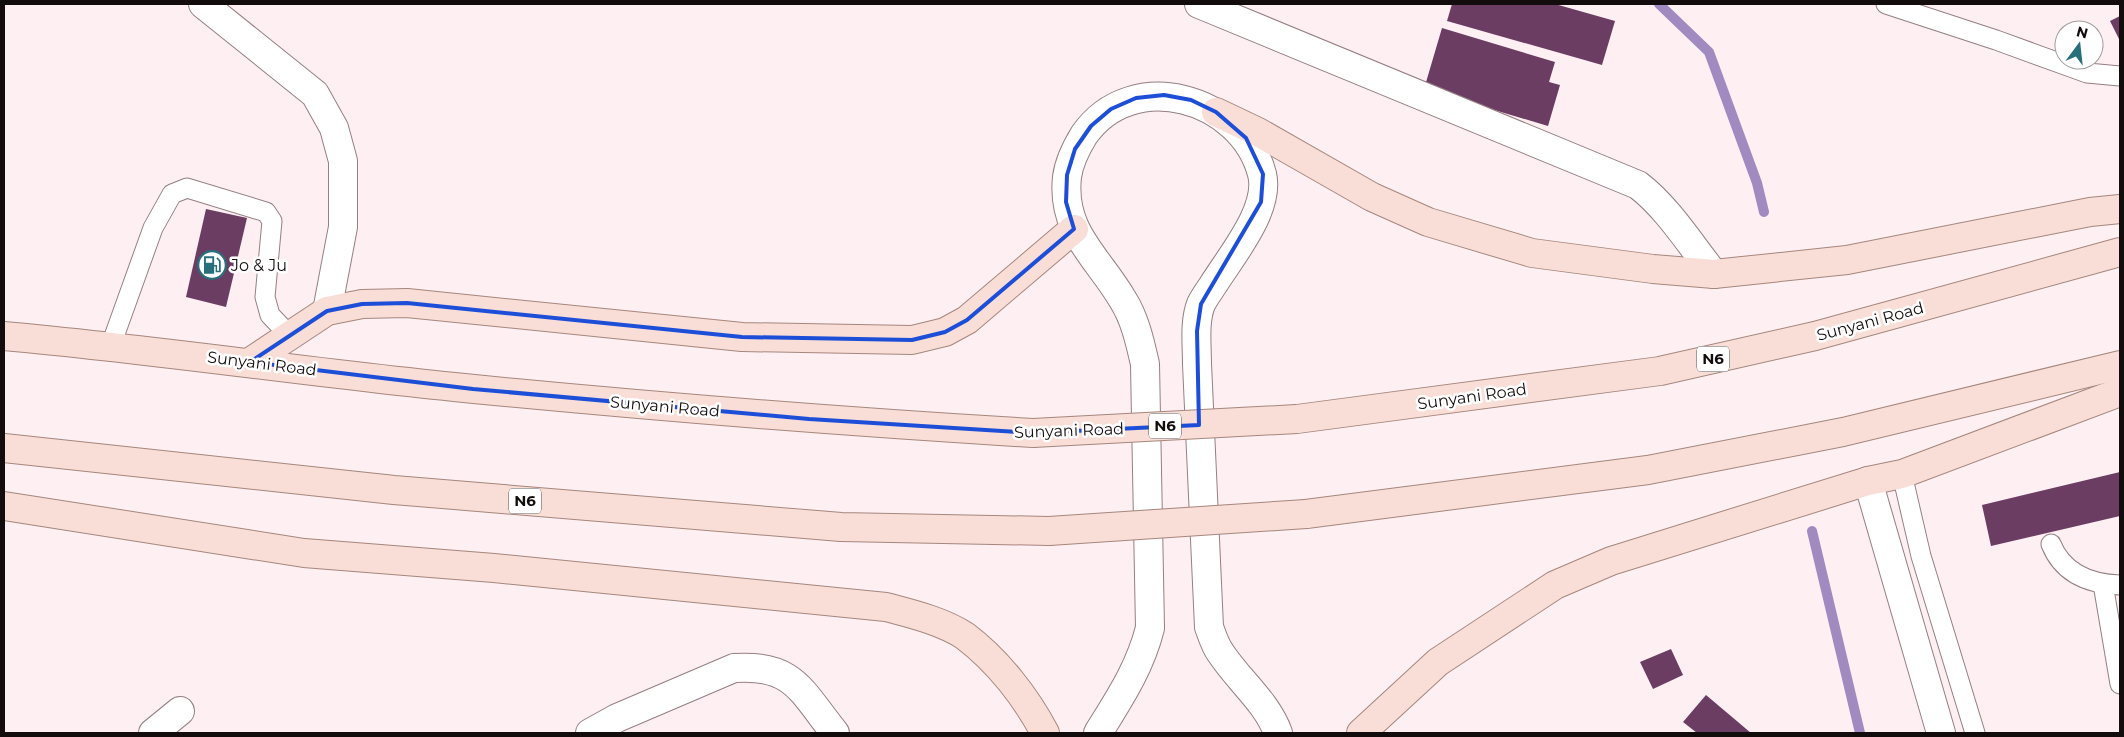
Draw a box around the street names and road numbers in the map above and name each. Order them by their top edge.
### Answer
street label: Sunyani Road [1815,298,1926,345]
road number: N6 [1697,346,1729,372]
street label: Sunyani Road [206,347,318,380]
street label: Sunyani Road [1416,379,1528,414]
street label: Sunyani Road [609,392,721,421]
road number: N6 [1149,414,1181,438]
street label: Sunyani Road [1014,419,1124,442]
road number: N6 [509,488,541,514]

